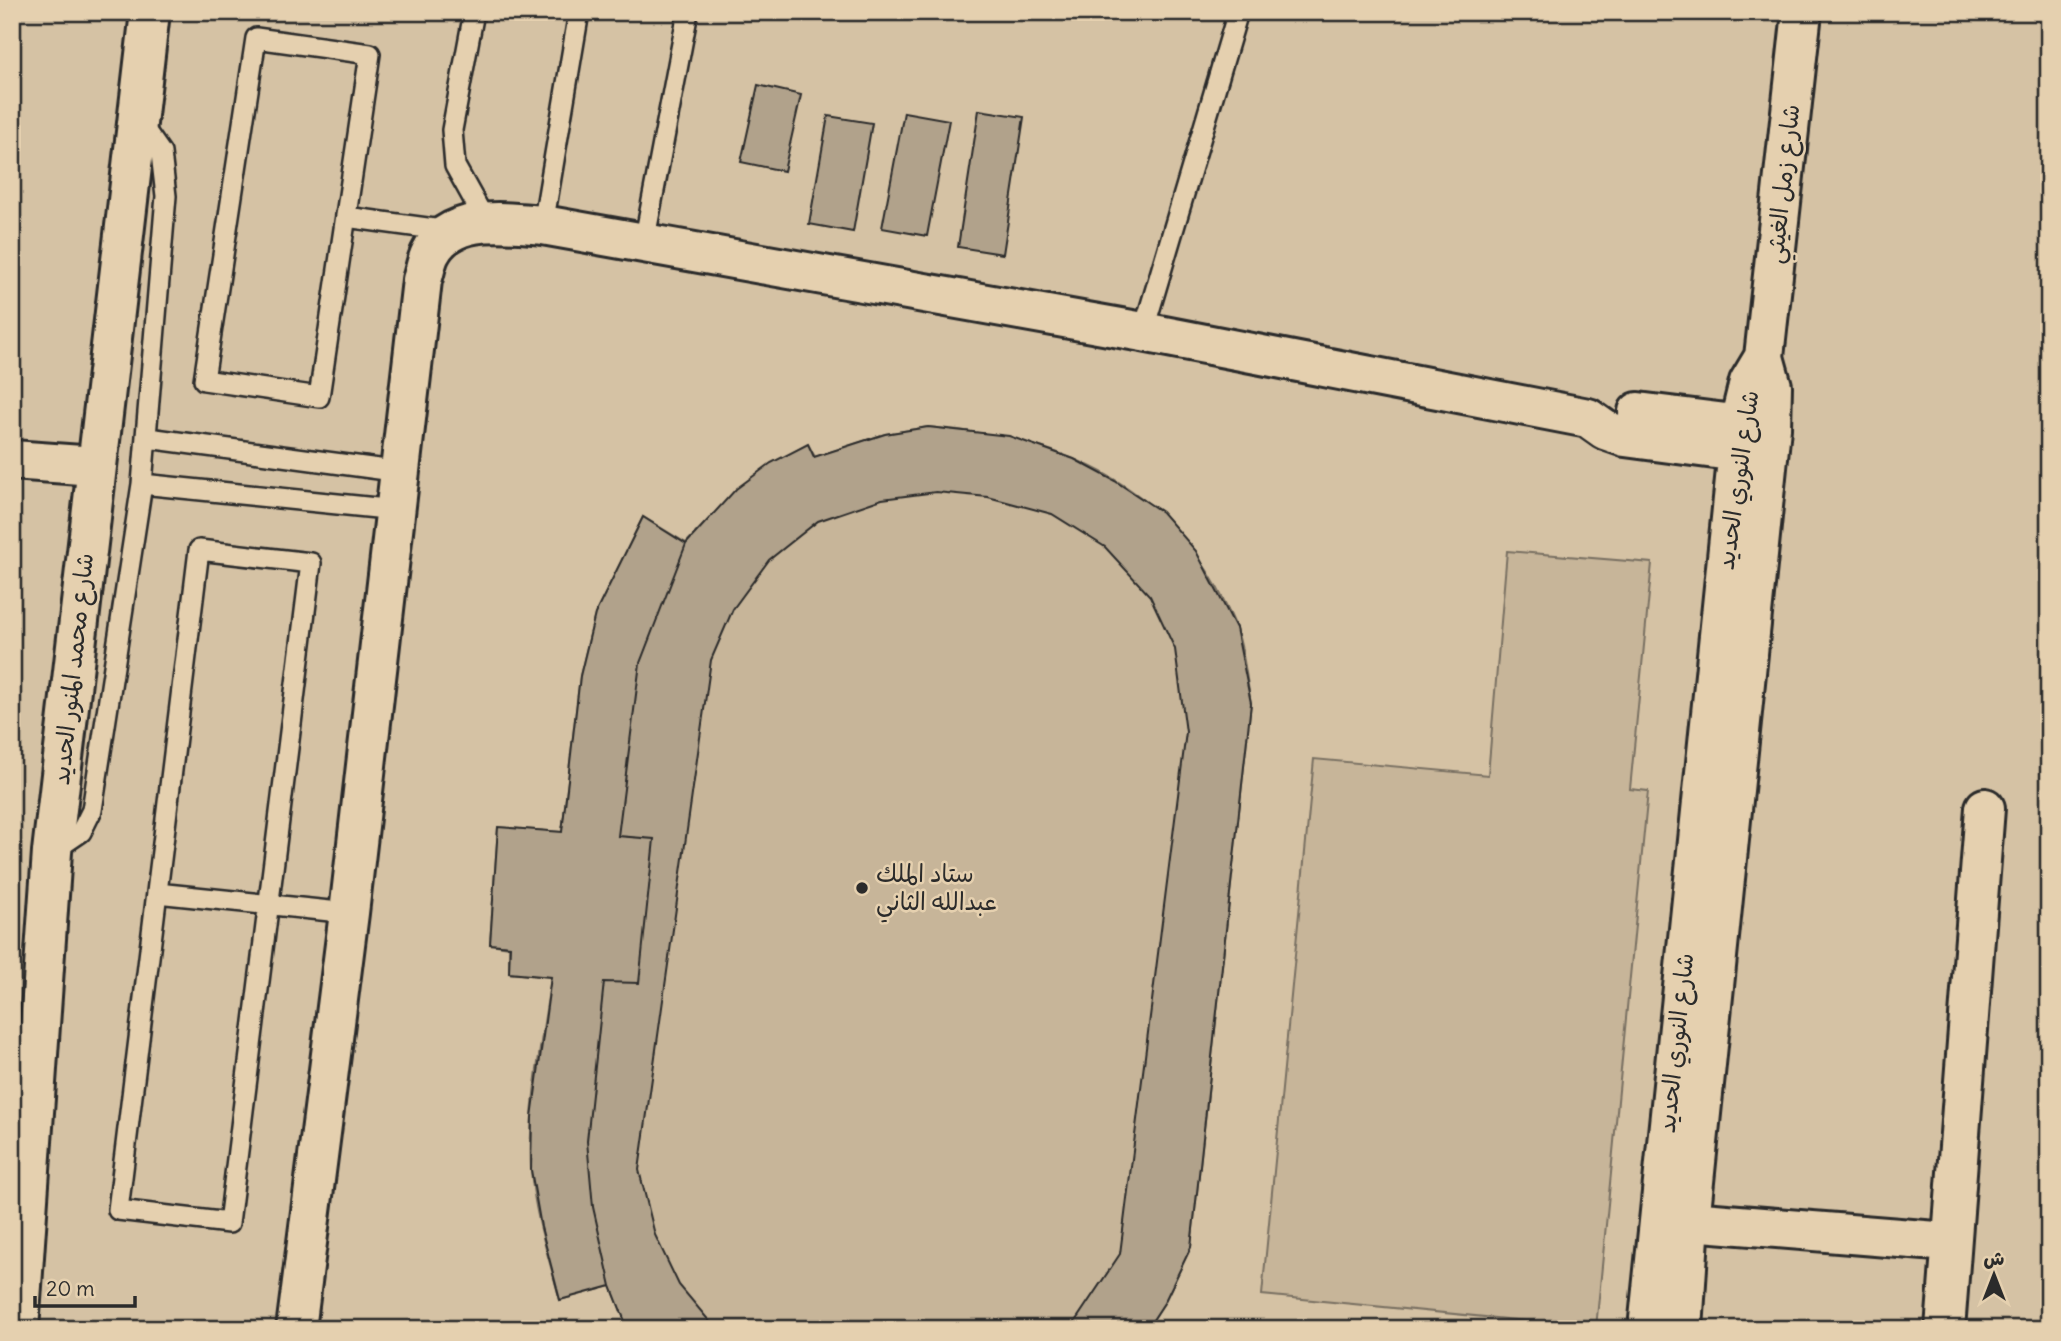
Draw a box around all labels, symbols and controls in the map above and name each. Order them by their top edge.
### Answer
street label: شارع زمل الغيثي [1759,103,1812,266]
street label: شارع النوري الحديد [1710,388,1767,572]
street label: شارع محمد المنور الحديد [45,551,102,787]
place label: ستاد الملك عبدالله الثاني [876,858,997,923]
marker: ستاد الملك عبدالله الثاني [854,880,870,896]
street label: شارع النوري الحديد [1651,951,1702,1135]
north arrow [1960,1240,2030,1310]
text: ش [1984,1246,2005,1270]
scale bar [35,1264,135,1308]
text: 20 m [46,1275,95,1302]

